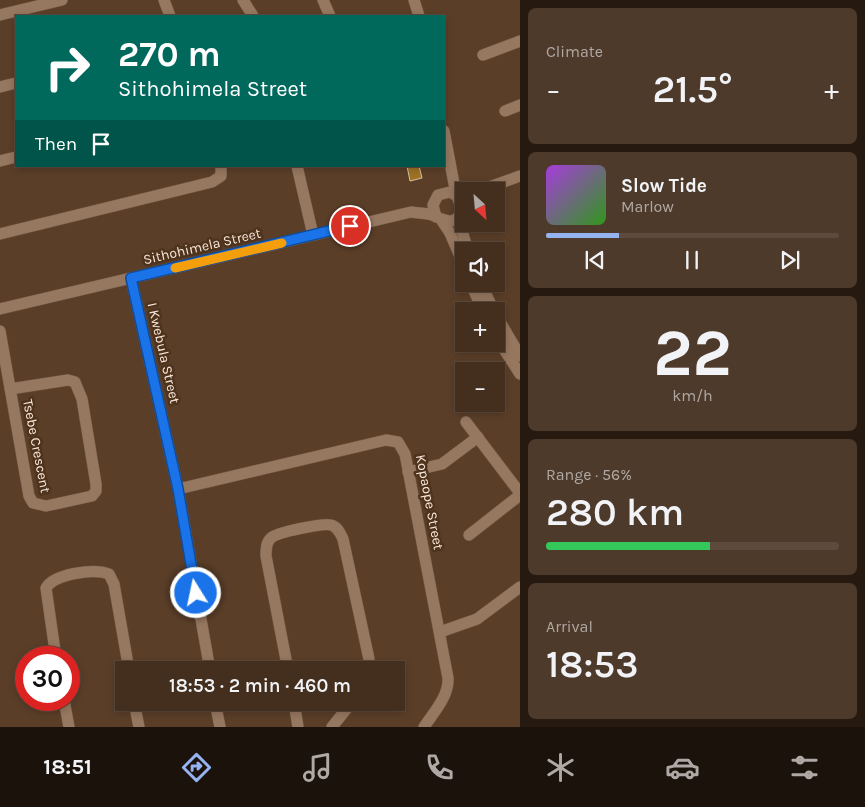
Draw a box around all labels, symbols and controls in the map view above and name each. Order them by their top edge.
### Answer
text: 270 m [118,34,221,75]
icon: right [35,35,100,100]
text: Climate [546,42,603,61]
text: 21.5° [653,67,732,112]
text: − [546,73,561,106]
text: + [824,73,839,106]
text: Sithohimela Street [118,76,307,102]
icon: arrive [87,130,115,158]
text: Then [35,133,77,155]
text: Slow Tide [621,175,707,197]
north arrow [455,182,505,232]
map controls [455,182,505,412]
text: Marlow [621,197,674,216]
pin [329,205,371,247]
icon: arrive [336,212,364,240]
street label: Sithohimela Street [142,225,263,268]
button: sound [455,242,505,292]
icon: previous [581,246,609,274]
icon: pause [678,246,706,274]
icon: next [776,246,804,274]
street label: I Kwebula Street [144,301,183,405]
button: + [455,302,505,352]
text: 22 [653,315,732,391]
button: − [455,362,505,412]
text: km/h [672,386,713,405]
street label: Tsebe Crescent [19,398,54,495]
street label: Kopaope Street [412,453,447,551]
text: Range · 56% [546,465,632,484]
text: 280 km [546,490,684,535]
position arrow [169,566,221,618]
text: Arrival [546,617,593,636]
text: 18:53 [546,642,639,687]
speed limit sign: 30 [15,646,80,711]
text: 18:53 · 2 min · 460 m [169,675,351,697]
icon: directions [179,750,214,785]
icon: music [300,750,335,785]
icon: phone [422,750,457,785]
icon: climate [543,750,578,785]
icon: car [665,750,700,785]
icon: filters [787,750,822,785]
text: 18:51 [43,754,92,780]

